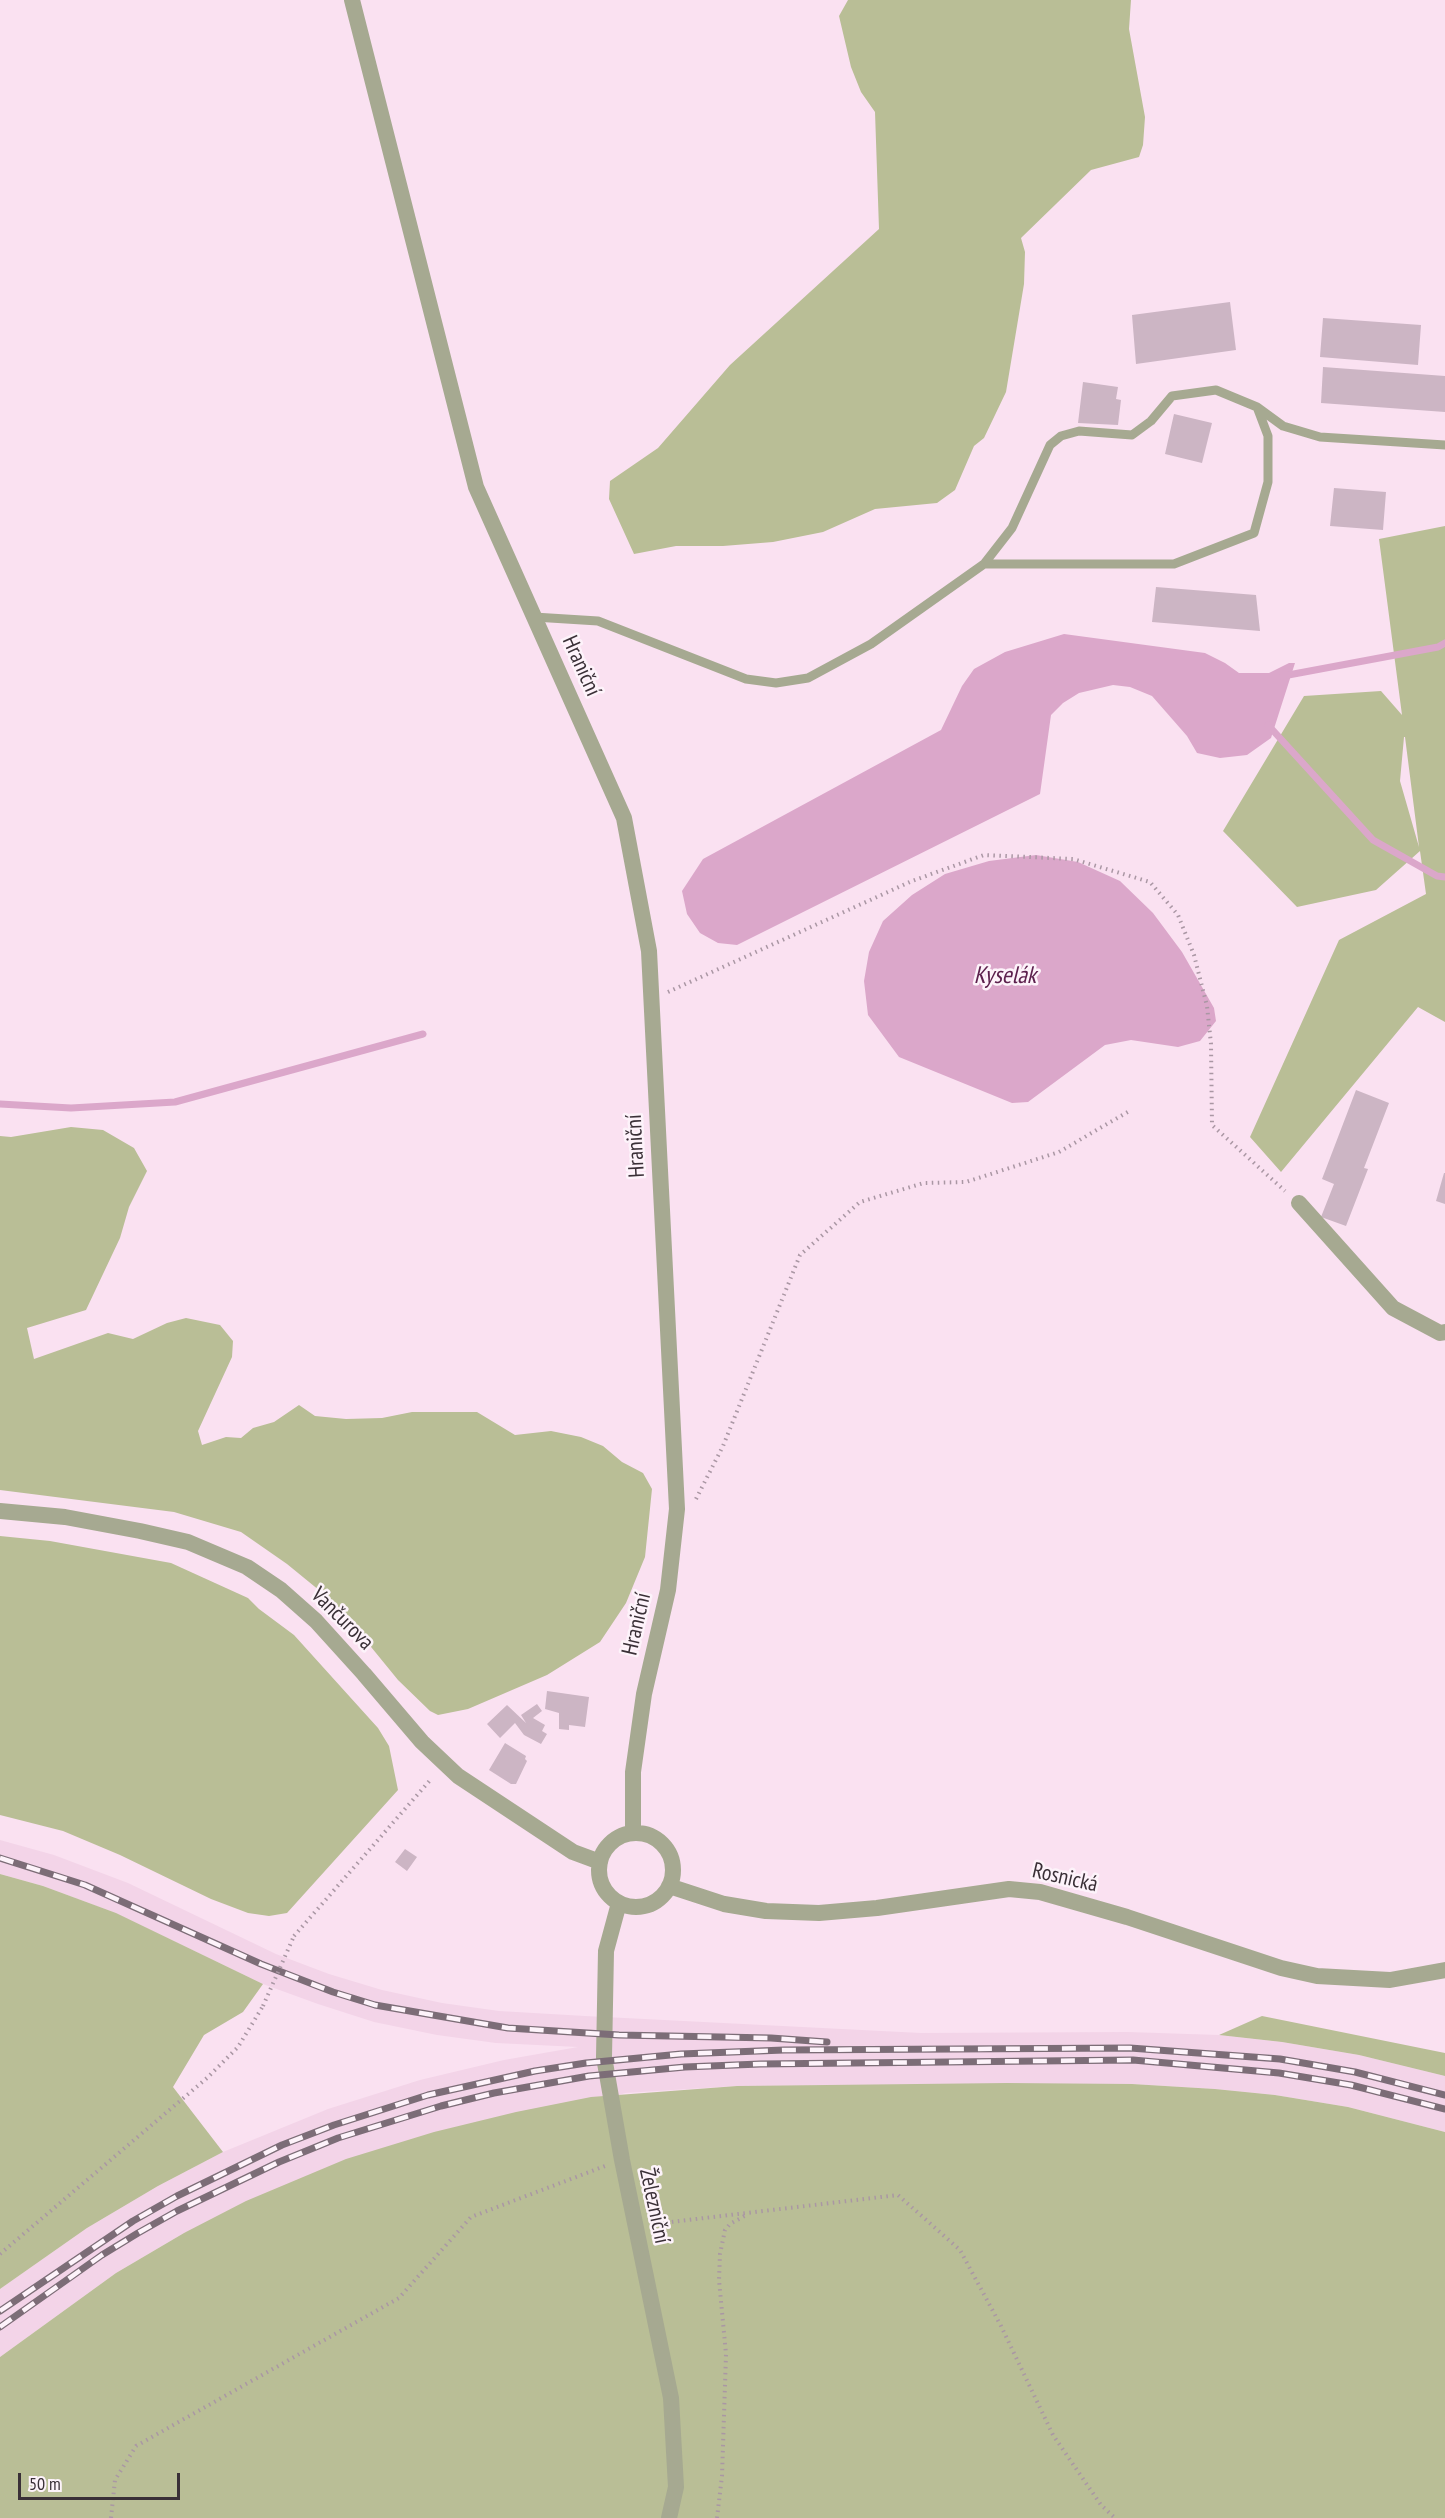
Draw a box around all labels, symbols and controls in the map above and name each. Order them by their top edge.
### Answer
street label: Hraniční [556,632,606,700]
water label: Kyselák [974,962,1036,990]
street label: Hraniční [621,1114,651,1178]
street label: Vančurova [305,1582,379,1656]
street label: Hraniční [617,1590,657,1658]
street label: Rosnická [1030,1858,1100,1898]
street label: Železniční [633,2166,675,2246]
scale bar [21,2461,183,2499]
text: 50 m [29,2472,61,2495]

